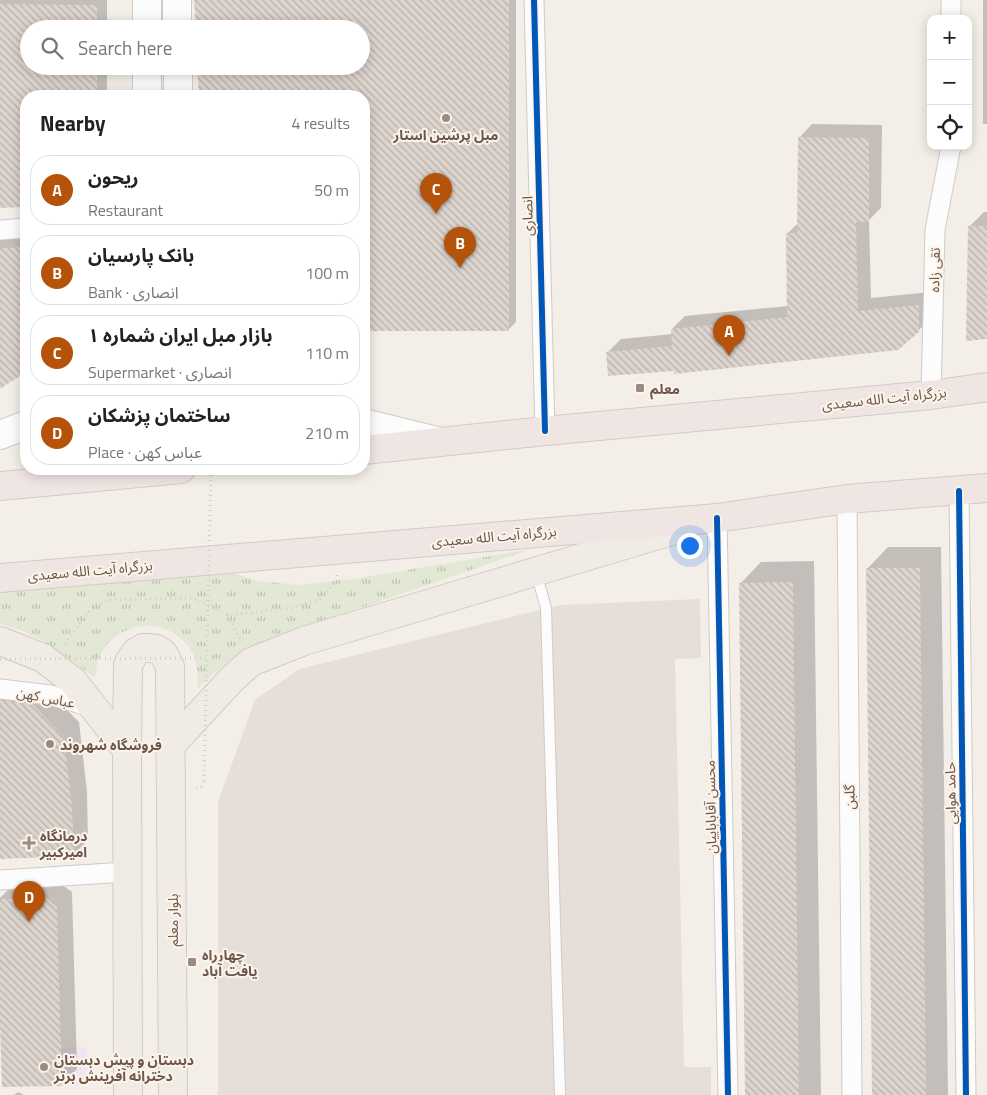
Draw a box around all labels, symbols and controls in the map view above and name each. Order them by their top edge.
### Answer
map controls [927,15,972,150]
button: + [927,15,972,60]
search box [20,20,370,75]
text: Search here [78,33,172,62]
icon: search [38,34,66,62]
button: − [927,60,972,105]
button: locate [927,105,972,150]
text: Nearby [40,107,105,139]
text: 4 results [291,111,350,135]
marker: مبل پرشین استار [440,112,452,124]
place label: مبل پرشین استار [393,124,499,145]
text: ریحون [88,162,138,191]
pin: C [420,173,452,214]
text: A [52,178,62,202]
text: 50 m [314,178,349,202]
street label: انصاری [516,196,538,236]
text: Restaurant [88,198,163,222]
pin: B [444,227,476,268]
text: بانک پارسیان [88,240,194,269]
street label: تقی زاده [923,247,945,293]
text: B [52,261,62,285]
text: 100 m [305,261,349,285]
text: Bank · انصاری [88,280,179,304]
pin: A [713,315,745,356]
text: بازار مبل ایران شماره ۱ [88,320,273,349]
text: C [53,341,61,365]
text: 110 m [305,341,349,365]
text: Supermarket · انصاری [88,360,232,384]
place label: معلم [650,378,680,400]
street label: بزرگراه آیت الله سعیدی [821,381,948,415]
marker: معلم [634,382,646,394]
text: ساختمان پزشکان [88,400,231,429]
text: D [52,421,62,445]
text: 210 m [305,421,349,445]
text: Place · عباس کهن [88,440,202,464]
street label: بزرگراه آیت الله سعیدی [431,520,558,552]
your location [677,533,703,559]
street label: بزرگراه آیت الله سعیدی [27,554,154,586]
street label: عباس کهن [15,681,77,713]
place label: فروشگاه شهروند [60,734,162,755]
marker: فروشگاه شهروند [44,738,56,750]
street label: محسن آقاباباییان [699,760,721,854]
street label: حامد هوایی [939,761,961,825]
street label: گلبن [838,784,860,810]
place label: درمانگاه امیرکبیر [39,825,88,862]
marker: درمانگاه امیرکبیر [22,836,36,850]
pin: D [13,881,45,922]
street label: بلوار معلم [162,893,184,946]
place label: چهارراه یافت آباد [202,944,258,981]
marker: چهارراه یافت آباد [186,956,198,968]
place label: دبستان و پیش دبستان دخترانه آفرینش برتر [53,1049,194,1086]
marker: دبستان و پیش دبستان دخترانه آفرینش برتر [38,1061,50,1073]

